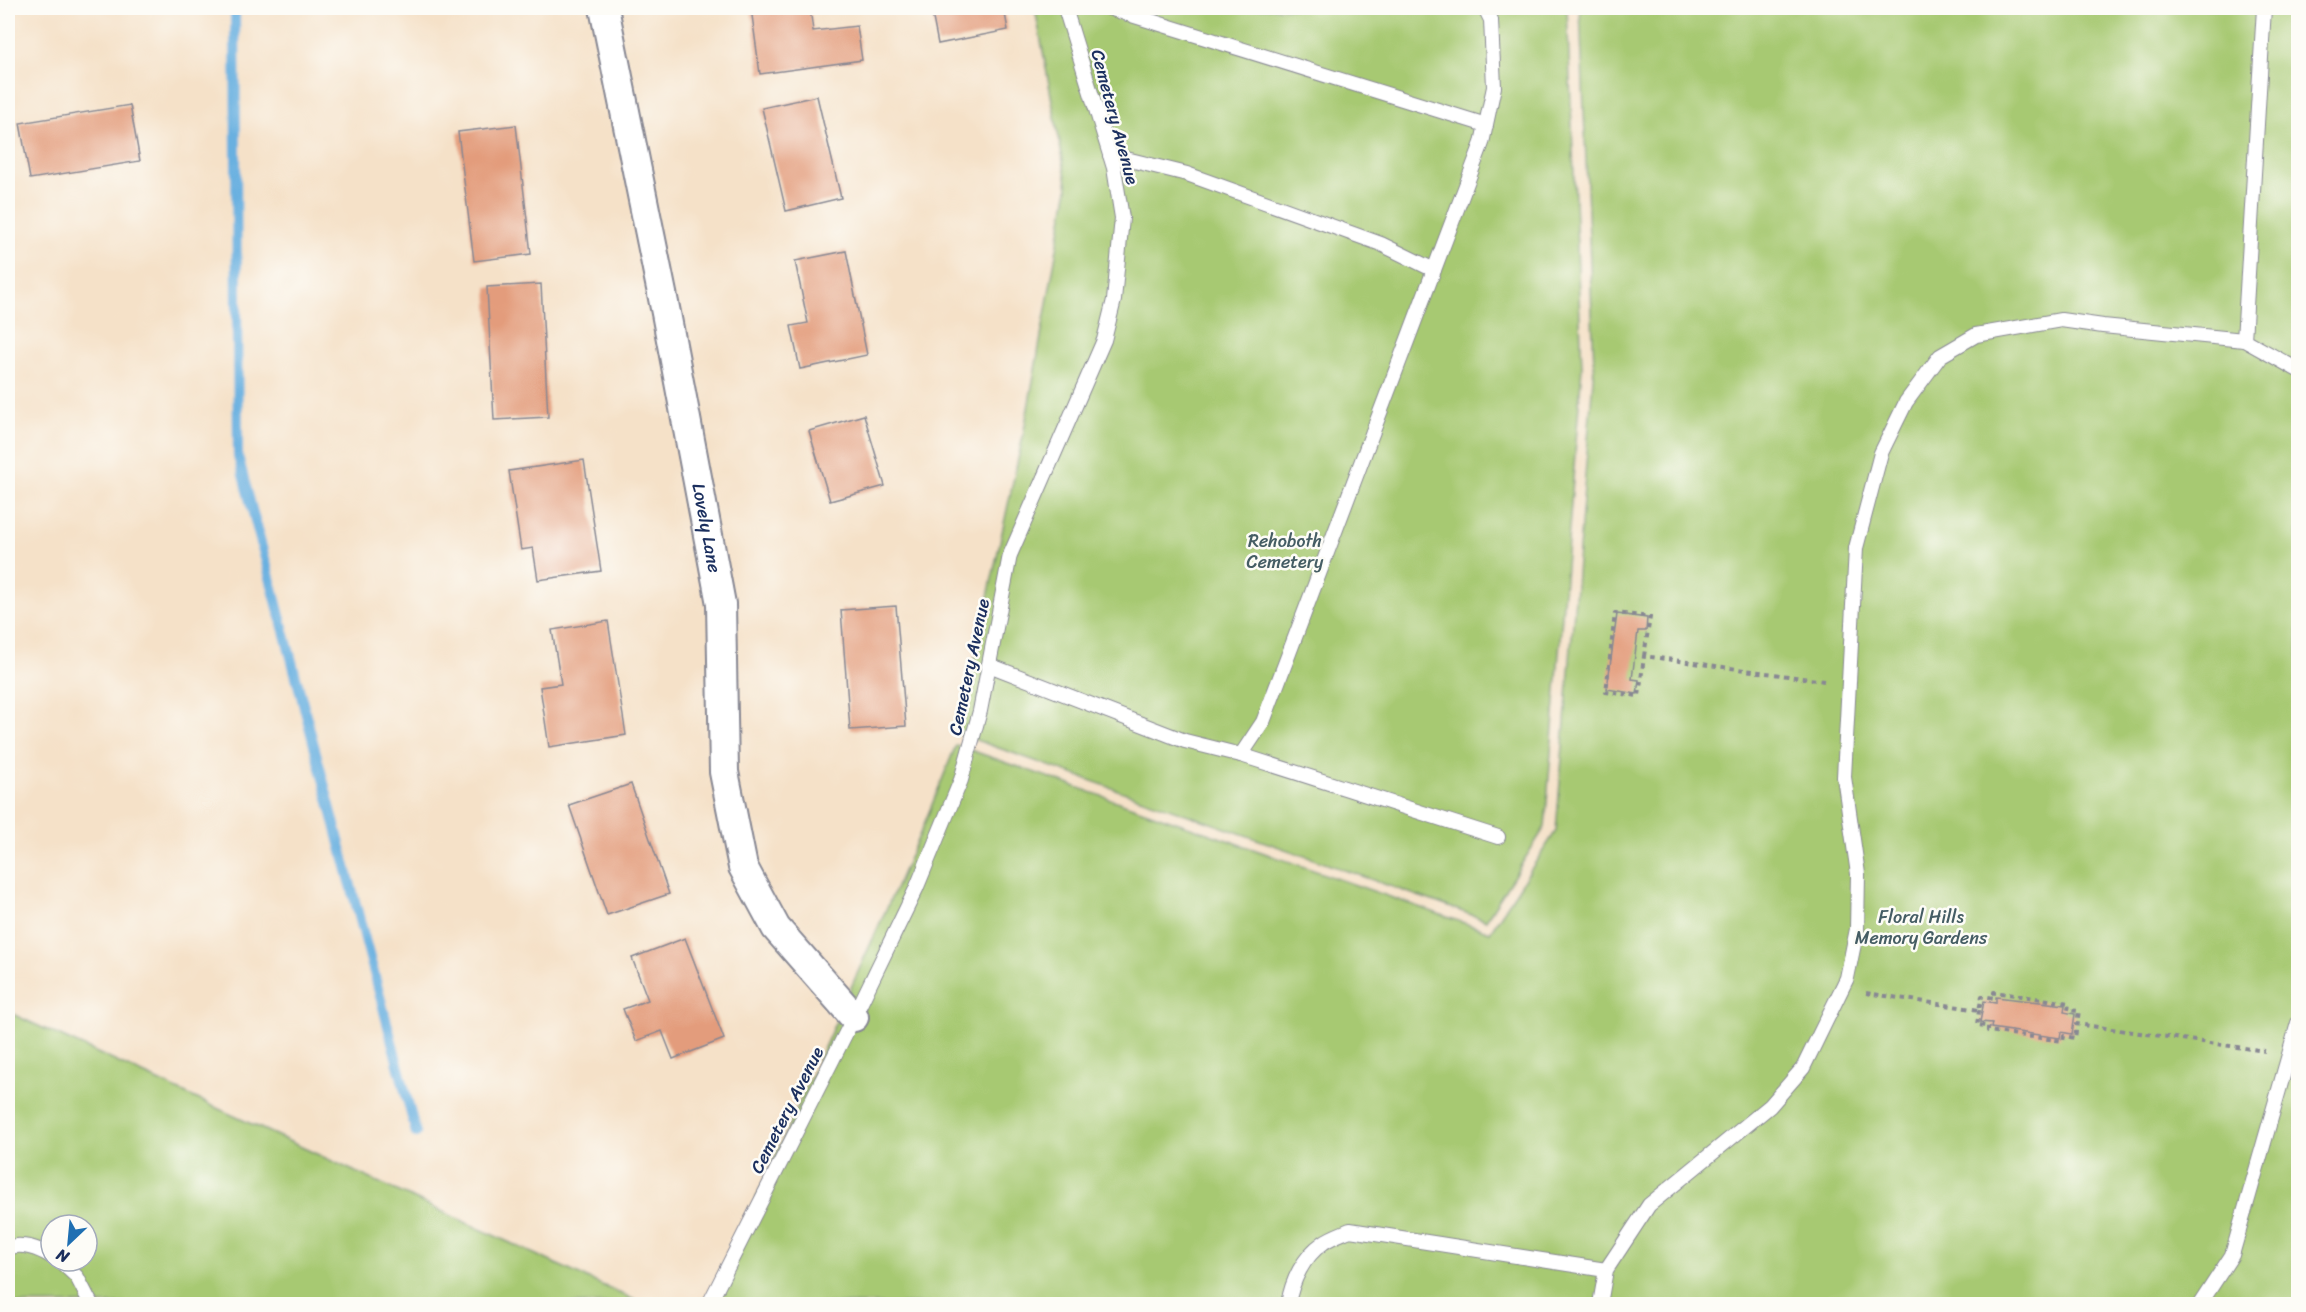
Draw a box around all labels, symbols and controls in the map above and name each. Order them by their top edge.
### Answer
street label: Cemetery Avenue [1082,46,1149,189]
street label: Lovely Lane [683,481,731,575]
park label: Rehoboth Cemetery [1247,525,1324,578]
street label: Cemetery Avenue [939,595,999,738]
park label: Floral Hills Memory Gardens [1855,901,1988,954]
street label: Cemetery Avenue [741,1041,833,1179]
north arrow [39,1213,99,1273]
text: N [50,1240,75,1272]

